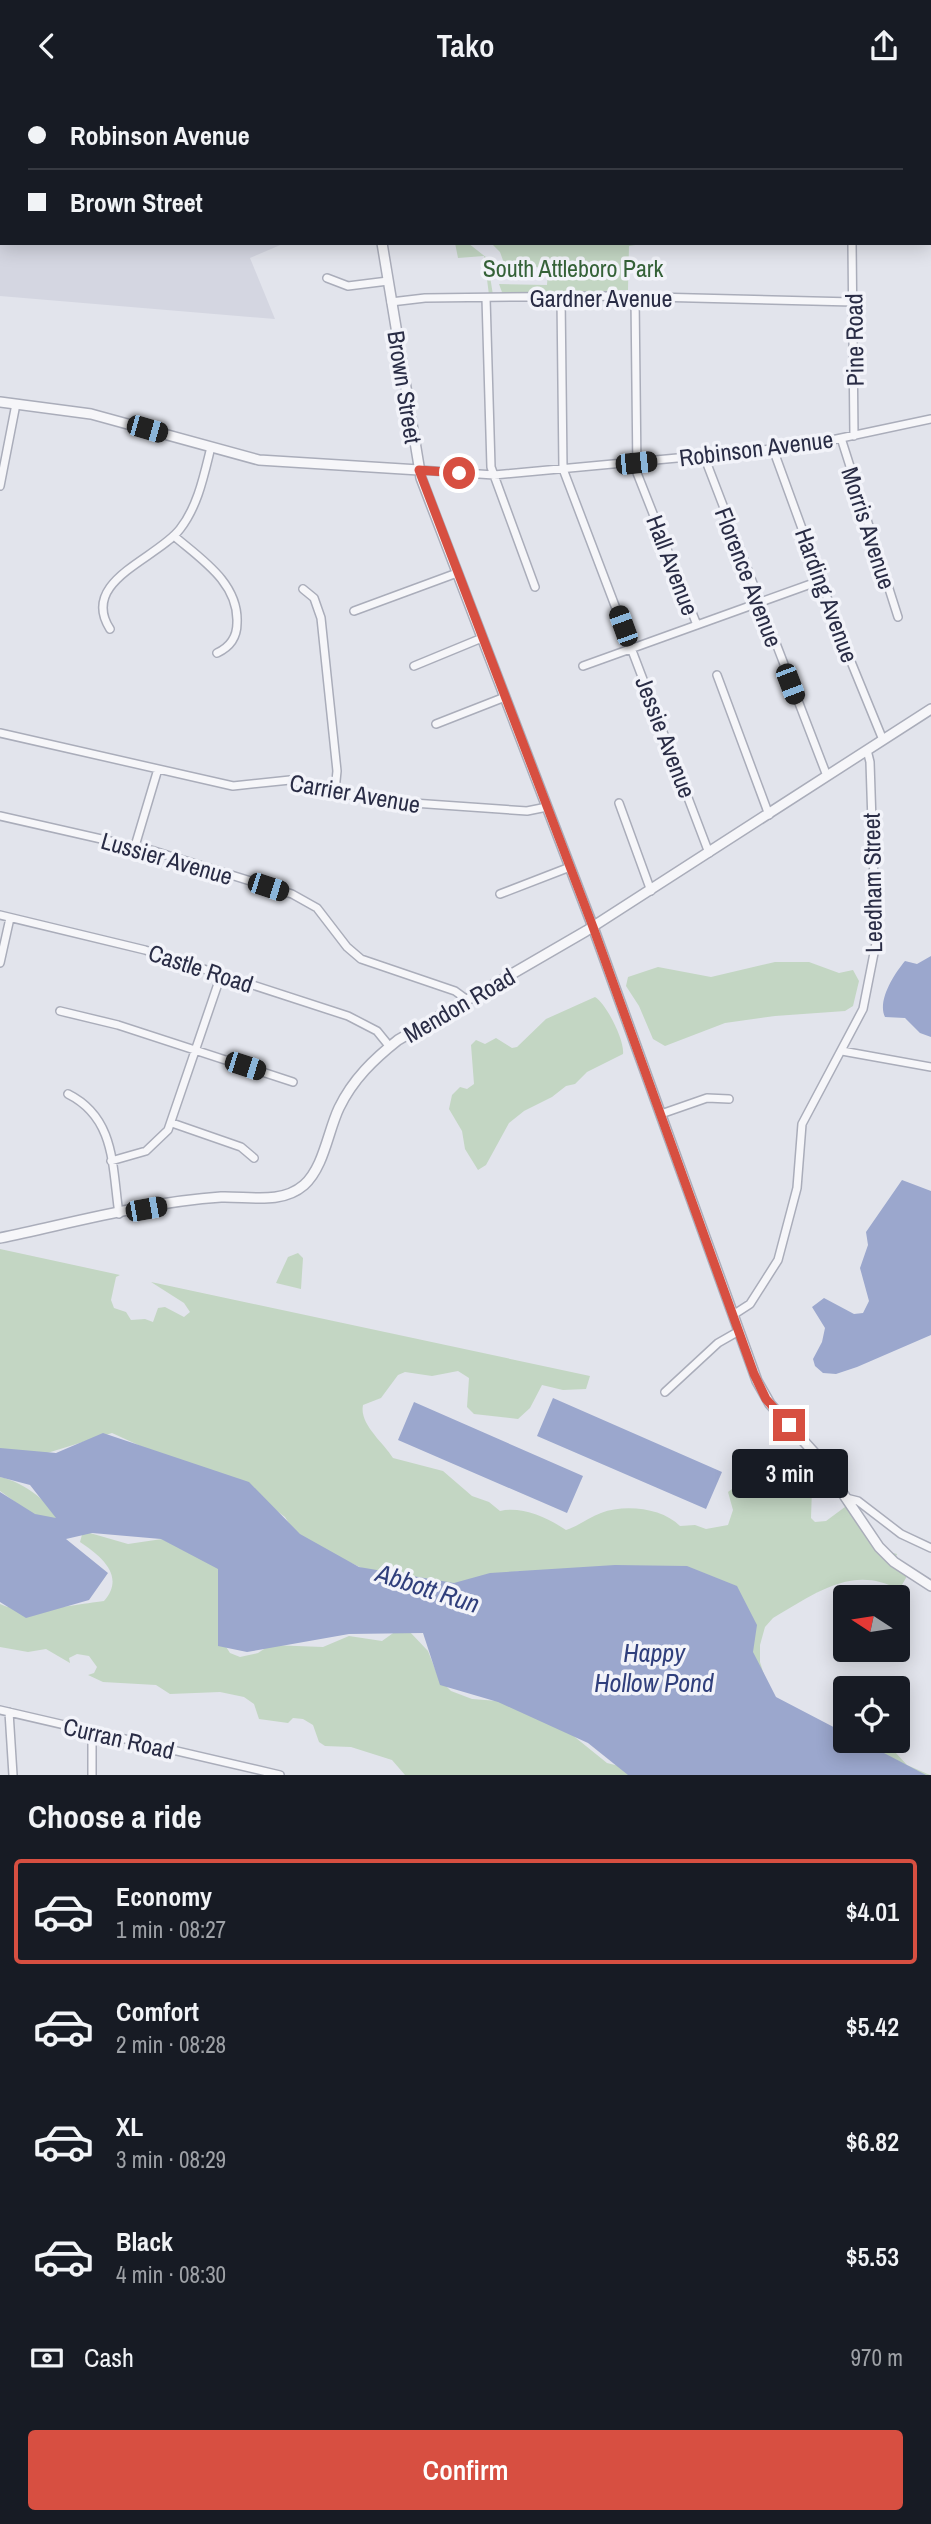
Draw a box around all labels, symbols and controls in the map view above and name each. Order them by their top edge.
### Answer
text: Tako [436,24,495,67]
icon: back [28,27,66,65]
icon: share [865,27,903,65]
text: Robinson Avenue [70,118,250,153]
text: Brown Street [70,185,203,220]
park label: South Attleboro Park [483,252,663,284]
street label: Gardner Avenue [530,282,673,314]
street label: Pine Road [837,293,871,387]
street label: Brown Street [380,328,430,446]
car [124,413,171,445]
street label: Robinson Avenue [677,423,835,473]
car [615,450,658,476]
route start [443,457,475,489]
street label: Morris Avenue [834,463,904,593]
street label: Florence Avenue [708,502,790,652]
street label: Hall Avenue [639,510,707,620]
street label: Harding Avenue [788,523,866,667]
car [606,603,641,649]
car [773,661,808,707]
street label: Jessie Avenue [628,672,704,802]
street label: Carrier Avenue [287,766,423,820]
street label: Leedham Street [855,812,889,953]
street label: Lussier Avenue [98,824,236,892]
car [245,871,292,903]
street label: Castle Road [145,936,257,1000]
street label: Mendon Road [397,960,521,1050]
car [222,1050,269,1082]
car [124,1195,169,1223]
route end [773,1409,805,1441]
callout: 3 min [731,1449,847,1499]
text: 3 min [766,1458,814,1489]
water label: Abbott Run [371,1555,484,1621]
north arrow [833,1585,910,1663]
map controls [833,1585,910,1753]
water label: Happy Hollow Pond [594,1635,714,1700]
button: locate [833,1676,910,1753]
street label: Curran Road [61,1710,177,1766]
text: Choose a ride [28,1795,202,1838]
text: Economy [116,1879,212,1914]
icon: car [32,1880,95,1943]
text: $4.01 [846,1894,899,1929]
text: 1 min · 08:27 [116,1914,226,1945]
text: Comfort [116,1994,199,2029]
icon: car [32,1995,95,2058]
text: $5.42 [846,2009,899,2044]
text: 2 min · 08:28 [116,2029,226,2060]
text: XL [116,2109,143,2144]
icon: car [32,2110,95,2173]
text: $6.82 [846,2124,899,2159]
text: 3 min · 08:29 [116,2144,226,2175]
text: Black [116,2224,173,2259]
icon: car [32,2225,95,2288]
text: $5.53 [846,2239,899,2274]
text: 4 min · 08:30 [116,2259,226,2290]
icon: cash [28,2339,66,2377]
text: Cash [84,2340,134,2375]
text: 970 m [851,2342,903,2373]
button: Confirm [28,2430,903,2510]

